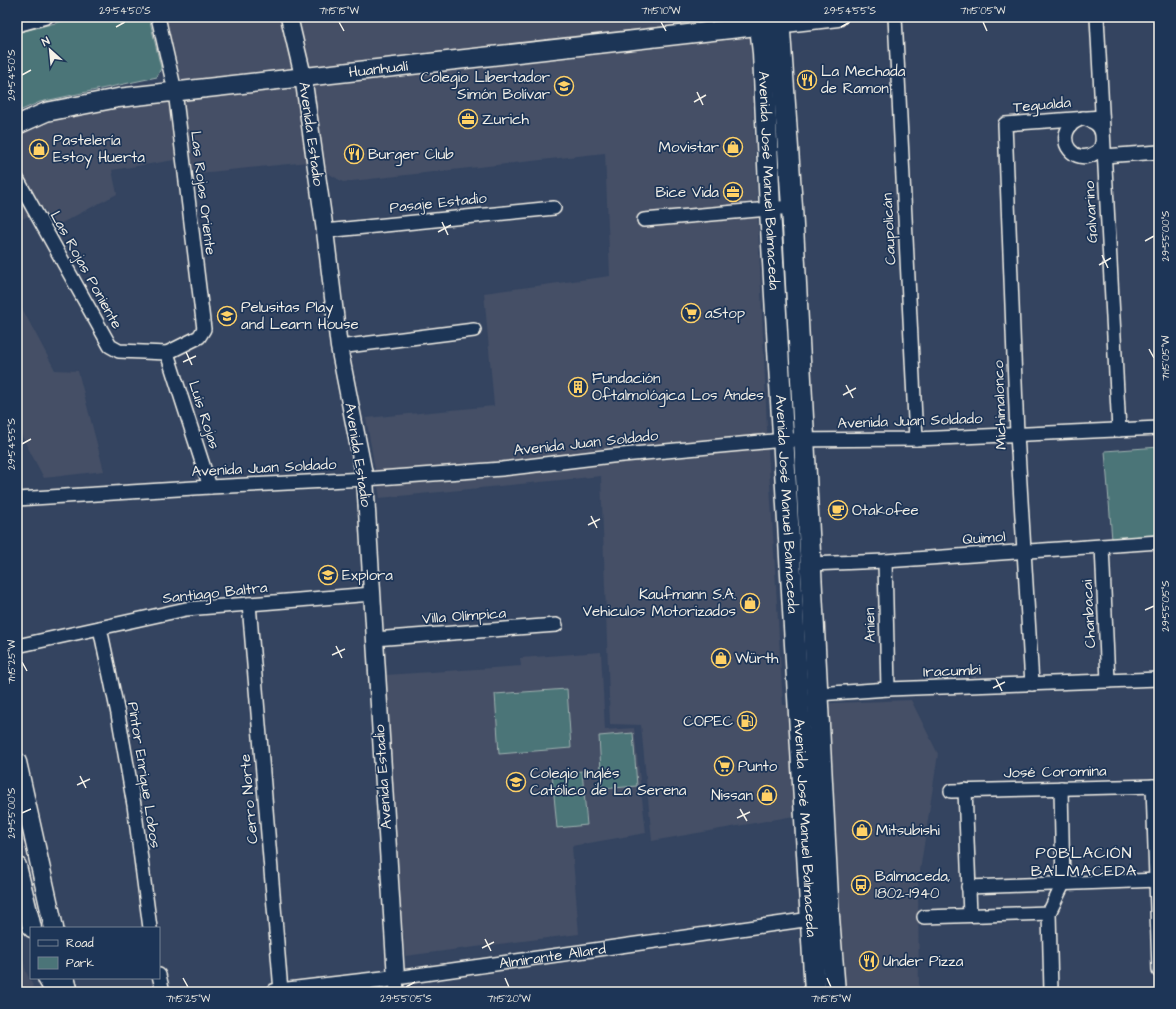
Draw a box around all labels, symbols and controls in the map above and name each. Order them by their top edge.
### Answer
text: 29°54'50"S [99,4,151,18]
text: 71°15'15"W [319,4,359,18]
text: 71°15'10"W [642,4,681,18]
text: 29°54'55"S [824,4,877,18]
text: 71°15'05"W [961,4,1006,18]
north arrow [30,30,70,70]
text: N [39,33,52,50]
text: 29°54'50"S [5,49,19,101]
street label: Huanhualí [348,55,410,82]
place label: La Mechada de Ramon [821,61,906,99]
place label: Colegio Libertador Simón Bolívar [420,67,550,105]
restaurant icon: La Mechada de Ramon [796,69,818,91]
street label: Avenida José Manuel Balmaceda [753,71,785,291]
school or university icon: Colegio Libertador Simón Bolívar [553,75,575,97]
street label: Avenida Estadio [293,80,329,188]
street label: Tegualda [1012,92,1072,119]
office icon: Zurich [457,108,479,130]
place label: Zurich [482,109,529,130]
place label: Pastelería Estoy Huerta [53,130,145,169]
street label: Las Rojas Oriente [185,130,221,256]
shop icon: Movistar [722,136,744,158]
place label: Movistar [659,137,719,158]
shop icon: Pastelería Estoy Huerta [28,138,50,160]
restaurant icon: Burger Club [343,143,365,165]
place label: Burger Club [368,144,454,166]
street label: Galvarino [1079,180,1103,244]
office icon: Bice Vida [722,181,744,203]
place label: Bice Vida [655,182,719,203]
street label: Pasaje Estadio [388,187,488,219]
street label: Caupolicán [877,192,901,265]
street label: Las Rojas Poniente [45,207,127,333]
text: 29°55'00"S [1159,210,1173,261]
place label: Pelusitas Play and Learn House [241,297,359,335]
supermarket icon: aStop [680,302,702,324]
place label: aStop [705,303,745,324]
school or university icon: Pelusitas Play and Learn House [216,305,238,327]
text: 71°15'05"W [1159,335,1173,380]
street label: Michimalonco [988,359,1012,450]
place label: Fundación Oftalmológica Los Andes [592,368,764,407]
building icon: Fundación Oftalmológica Los Andes [567,376,589,398]
street label: Luis Rojas [183,378,225,452]
street label: Avenida José Manuel Balmaceda [770,394,804,615]
street label: Avenida Estadio [339,401,377,509]
street label: Avenida Juan Soldado [837,408,983,434]
text: 29°54'55"S [5,417,19,470]
street label: Avenida Juan Soldado [513,425,660,461]
street label: Avenida Juan Soldado [191,454,338,482]
cafe icon: Otakofee [827,499,849,521]
place label: Otakofee [852,500,919,521]
street label: Quimol [962,526,1006,550]
school or university icon: Explora [317,564,339,586]
place label: Explora [342,565,393,586]
street label: Santiago Baltra [161,577,269,610]
street label: Chanbacai [1077,578,1101,649]
text: 29°55'05"S [1159,580,1173,632]
place label: Kaufmann S.A. Vehiculos Motorizados [583,584,736,622]
shop icon: Kaufmann S.A. Vehiculos Motorizados [739,592,761,614]
street label: Villa Olímpica [421,603,507,629]
street label: Anien [859,607,881,643]
text: 71°15'25"W [5,639,19,684]
shop icon: Würth [710,647,732,669]
place label: Würth [735,648,779,669]
street label: Iracumbi [923,659,982,682]
street label: Pintor Enrique Lobos [122,700,166,850]
fuel station icon: COPEC [736,710,758,732]
place label: COPEC [683,711,733,732]
street label: Avenida José Manuel Balmaceda [789,717,822,938]
street label: Avenida Estadio [369,723,397,830]
street label: Cerro Norte [235,753,263,845]
supermarket icon: Punto [713,755,735,777]
place label: Punto [738,756,778,777]
street label: José Coromina [1003,761,1107,783]
place label: Colegio Inglés Católico de La Serena [530,763,687,801]
school or university icon: Colegio Inglés Católico de La Serena [505,771,527,793]
shop icon: Nissan [756,784,778,806]
place label: Nissan [711,785,753,806]
text: 29°55'00"S [5,787,19,838]
shop icon: Mitsubishi [851,819,873,841]
place label: Mitsubishi [876,820,941,841]
district label: POBLACIÓN BALMACEDA [1031,842,1137,882]
place label: Balmaceda, 1802-1940 [875,866,951,904]
bus stop icon: Balmaceda, 1802-1940 [850,874,872,896]
legend [30,927,160,979]
text: Road [66,935,94,952]
street label: Almirante Allard [498,938,607,974]
restaurant icon: Under Pizza [858,950,880,972]
place label: Under Pizza [883,951,964,972]
text: Park [66,955,94,972]
text: 71°15'25"W [166,992,211,1006]
text: 29°55'05"S [380,992,432,1006]
text: 71°15'20"W [487,992,531,1006]
text: 71°15'15"W [811,992,851,1006]

